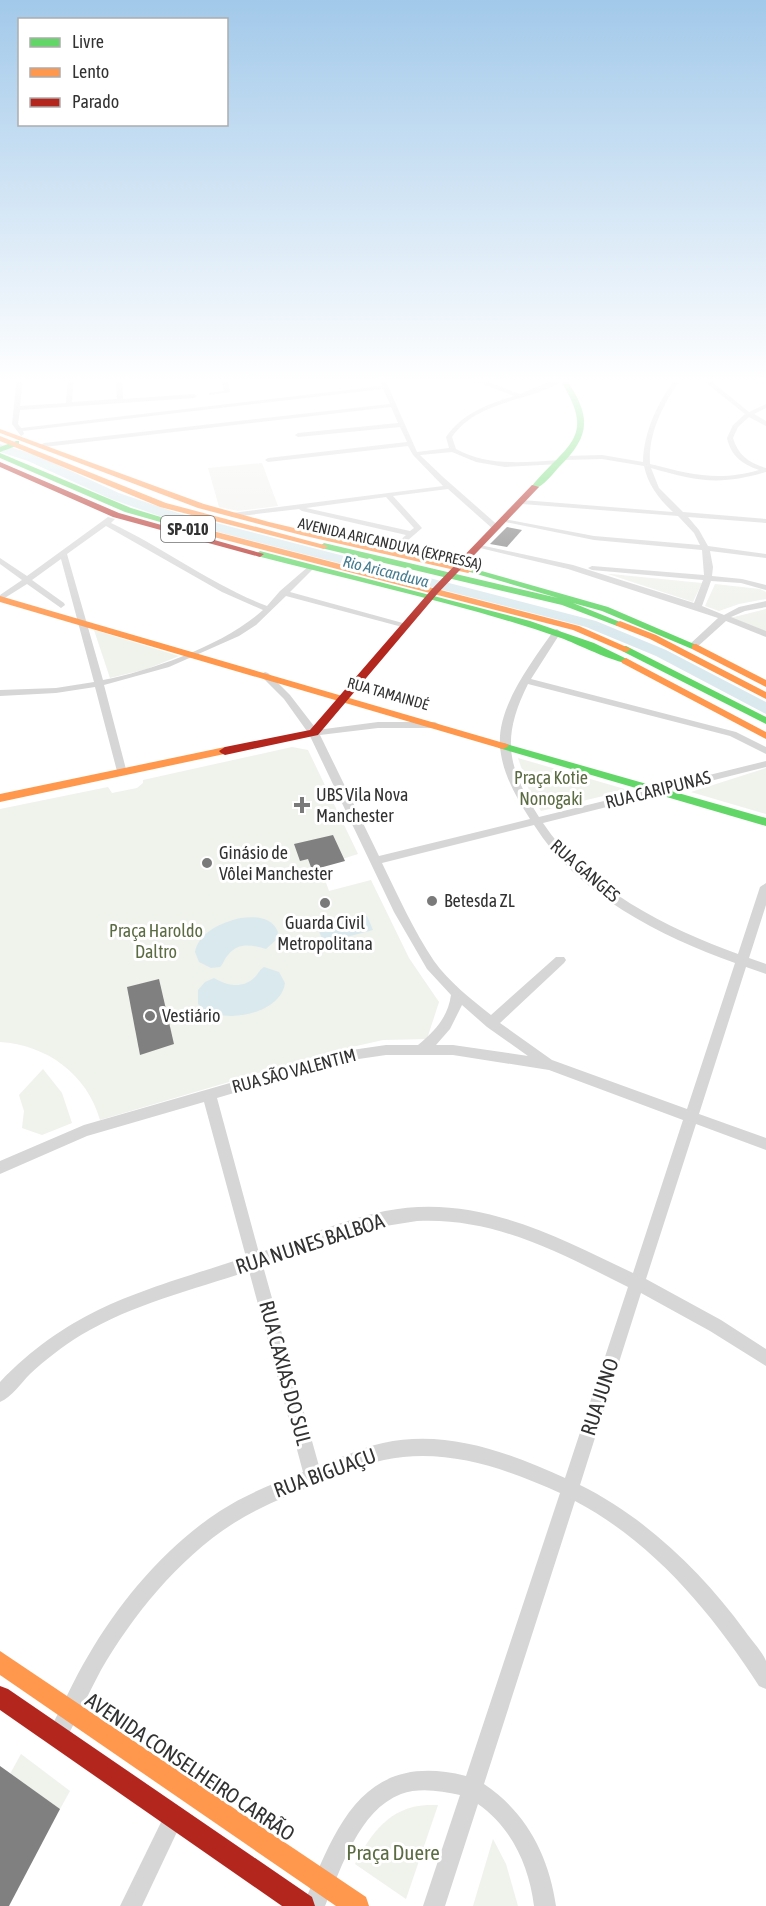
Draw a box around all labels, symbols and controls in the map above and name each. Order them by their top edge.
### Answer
legend [18,18,228,126]
text: Livre [72,31,104,52]
text: Lento [72,61,109,82]
text: Parado [72,91,119,112]
street label: AVENIDA ARICANDUVA (EXPRESSA) [297,514,484,573]
road number: SP-010 [161,516,215,542]
water label: Rio Aricanduva [341,552,431,591]
street label: RUA TAMAINDÉ [345,674,431,713]
street label: RUA CARIPUNAS [603,766,713,813]
park label: Praça Kotie Nonogaki [514,767,588,809]
place label: UBS Vila Nova Manchester [316,784,408,826]
marker: UBS Vila Nova Manchester [293,796,311,814]
street label: RUA GANGES [546,835,624,907]
place label: Ginásio de Vôlei Manchester [219,842,333,884]
marker: Ginásio de Vôlei Manchester [200,856,214,870]
place label: Betesda ZL [444,890,515,911]
marker: Betesda ZL [425,894,439,908]
marker: Guarda Civil Metropolitana [318,896,332,910]
place label: Guarda Civil Metropolitana [277,912,373,954]
park label: Praça Haroldo Daltro [109,920,203,962]
place label: Vestiário [162,1005,220,1026]
marker: Vestiário [143,1009,157,1023]
street label: RUA SÃO VALENTIM [230,1044,358,1097]
street label: RUA NUNES BALBOA [232,1208,388,1278]
street label: RUA CAXIAS DO SUL [255,1298,317,1448]
street label: RUA JUNO [575,1355,623,1438]
street label: RUA BIGUAÇU [270,1442,379,1502]
street label: AVENIDA CONSELHEIRO CARRÃO [82,1687,299,1845]
park label: Praça Duere [346,1840,440,1864]

